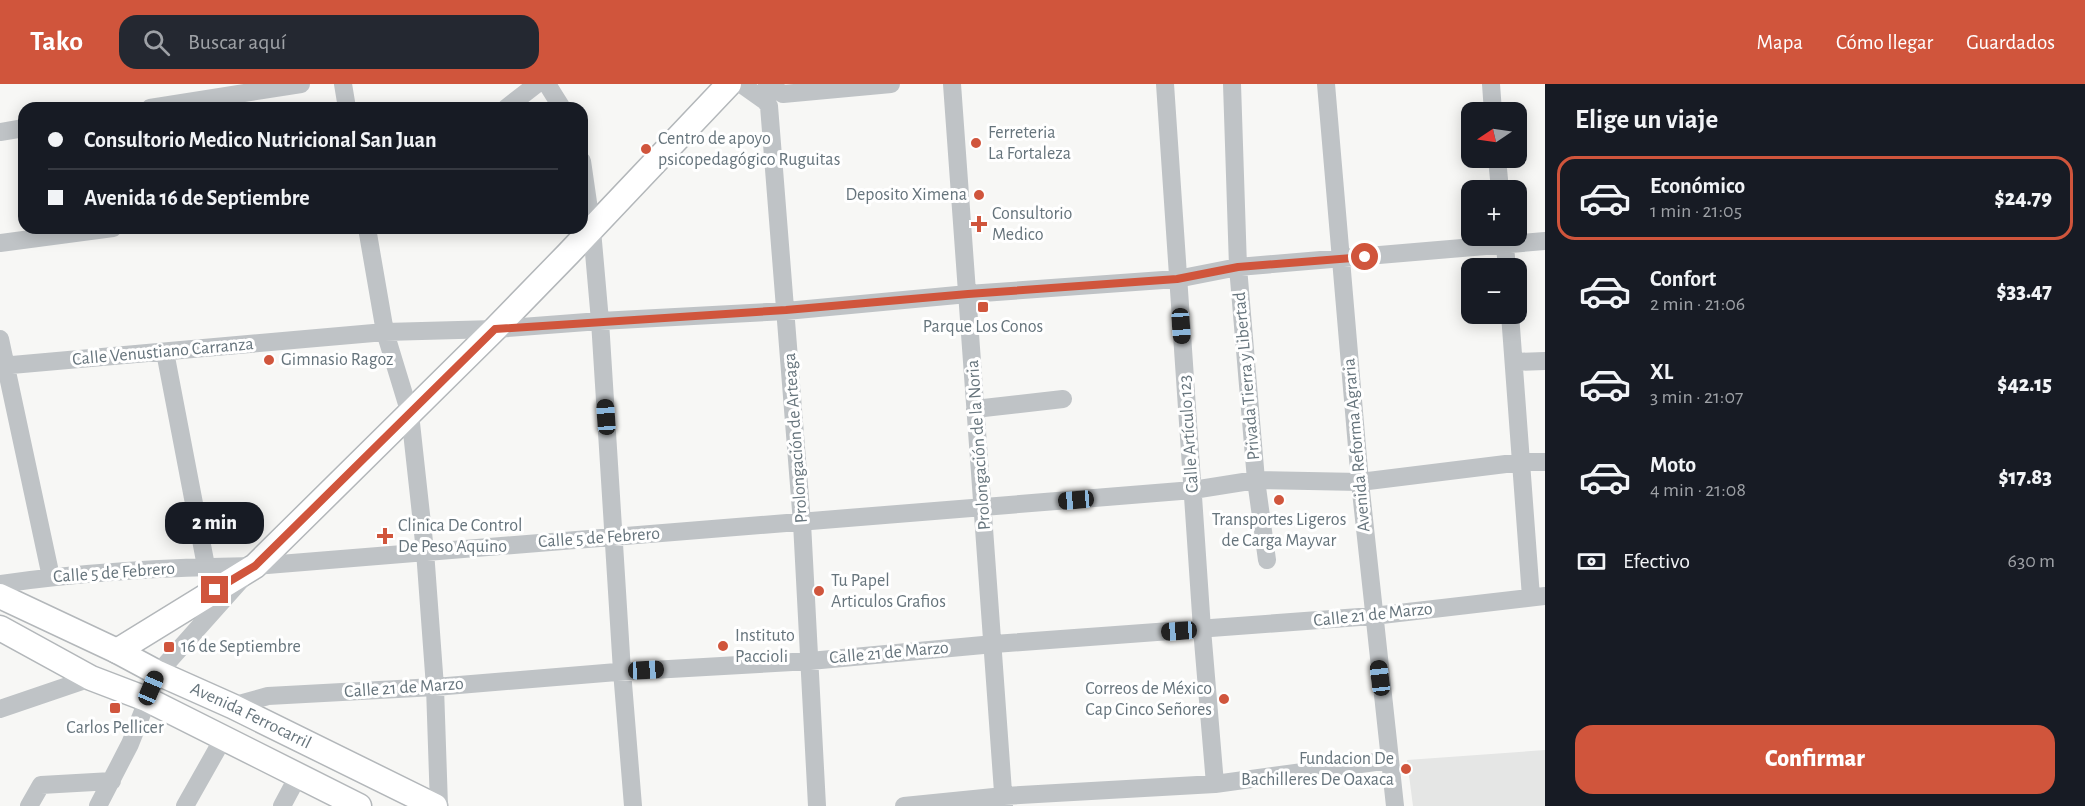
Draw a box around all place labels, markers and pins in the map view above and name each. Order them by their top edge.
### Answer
place label: Ferreteria La Fortaleza [988,124,1071,163]
place label: Centro de apoyo psicopedagógico Ruguitas [658,130,840,169]
marker: Ferreteria La Fortaleza [969,136,983,150]
marker: Centro de apoyo psicopedagógico Ruguitas [639,142,653,156]
place label: Deposito Ximena [845,186,967,204]
marker: Deposito Ximena [972,188,986,202]
place label: Consultorio Medico [992,205,1073,244]
marker: Consultorio Medico [970,215,988,233]
marker: Parque Los Conos [976,300,990,314]
place label: Parque Los Conos [923,318,1043,336]
place label: Gimnasio Ragoz [281,351,394,369]
marker: Gimnasio Ragoz [262,353,276,367]
marker: Transportes Ligeros de Carga Mayvar [1272,493,1286,507]
place label: Transportes Ligeros de Carga Mayvar [1212,511,1346,550]
place label: Clinica De Control De Peso Aquino [398,517,523,556]
marker: Clinica De Control De Peso Aquino [376,527,394,545]
place label: Tu Papel Articulos Grafios [831,572,946,611]
marker: Tu Papel Articulos Grafios [812,584,826,598]
place label: Instituto Paccioli [735,627,795,666]
place label: 16 de Septiembre [181,638,301,656]
marker: Instituto Paccioli [716,639,730,653]
marker: 16 de Septiembre [162,640,176,654]
place label: Correos de México Cap Cinco Señores [1085,680,1212,719]
marker: Correos de México Cap Cinco Señores [1217,692,1231,706]
marker: Carlos Pellicer [108,701,122,715]
place label: Carlos Pellicer [66,719,164,737]
place label: Fundacion De Bachilleres De Oaxaca [1241,750,1394,789]
marker: Fundacion De Bachilleres De Oaxaca [1399,762,1413,776]

